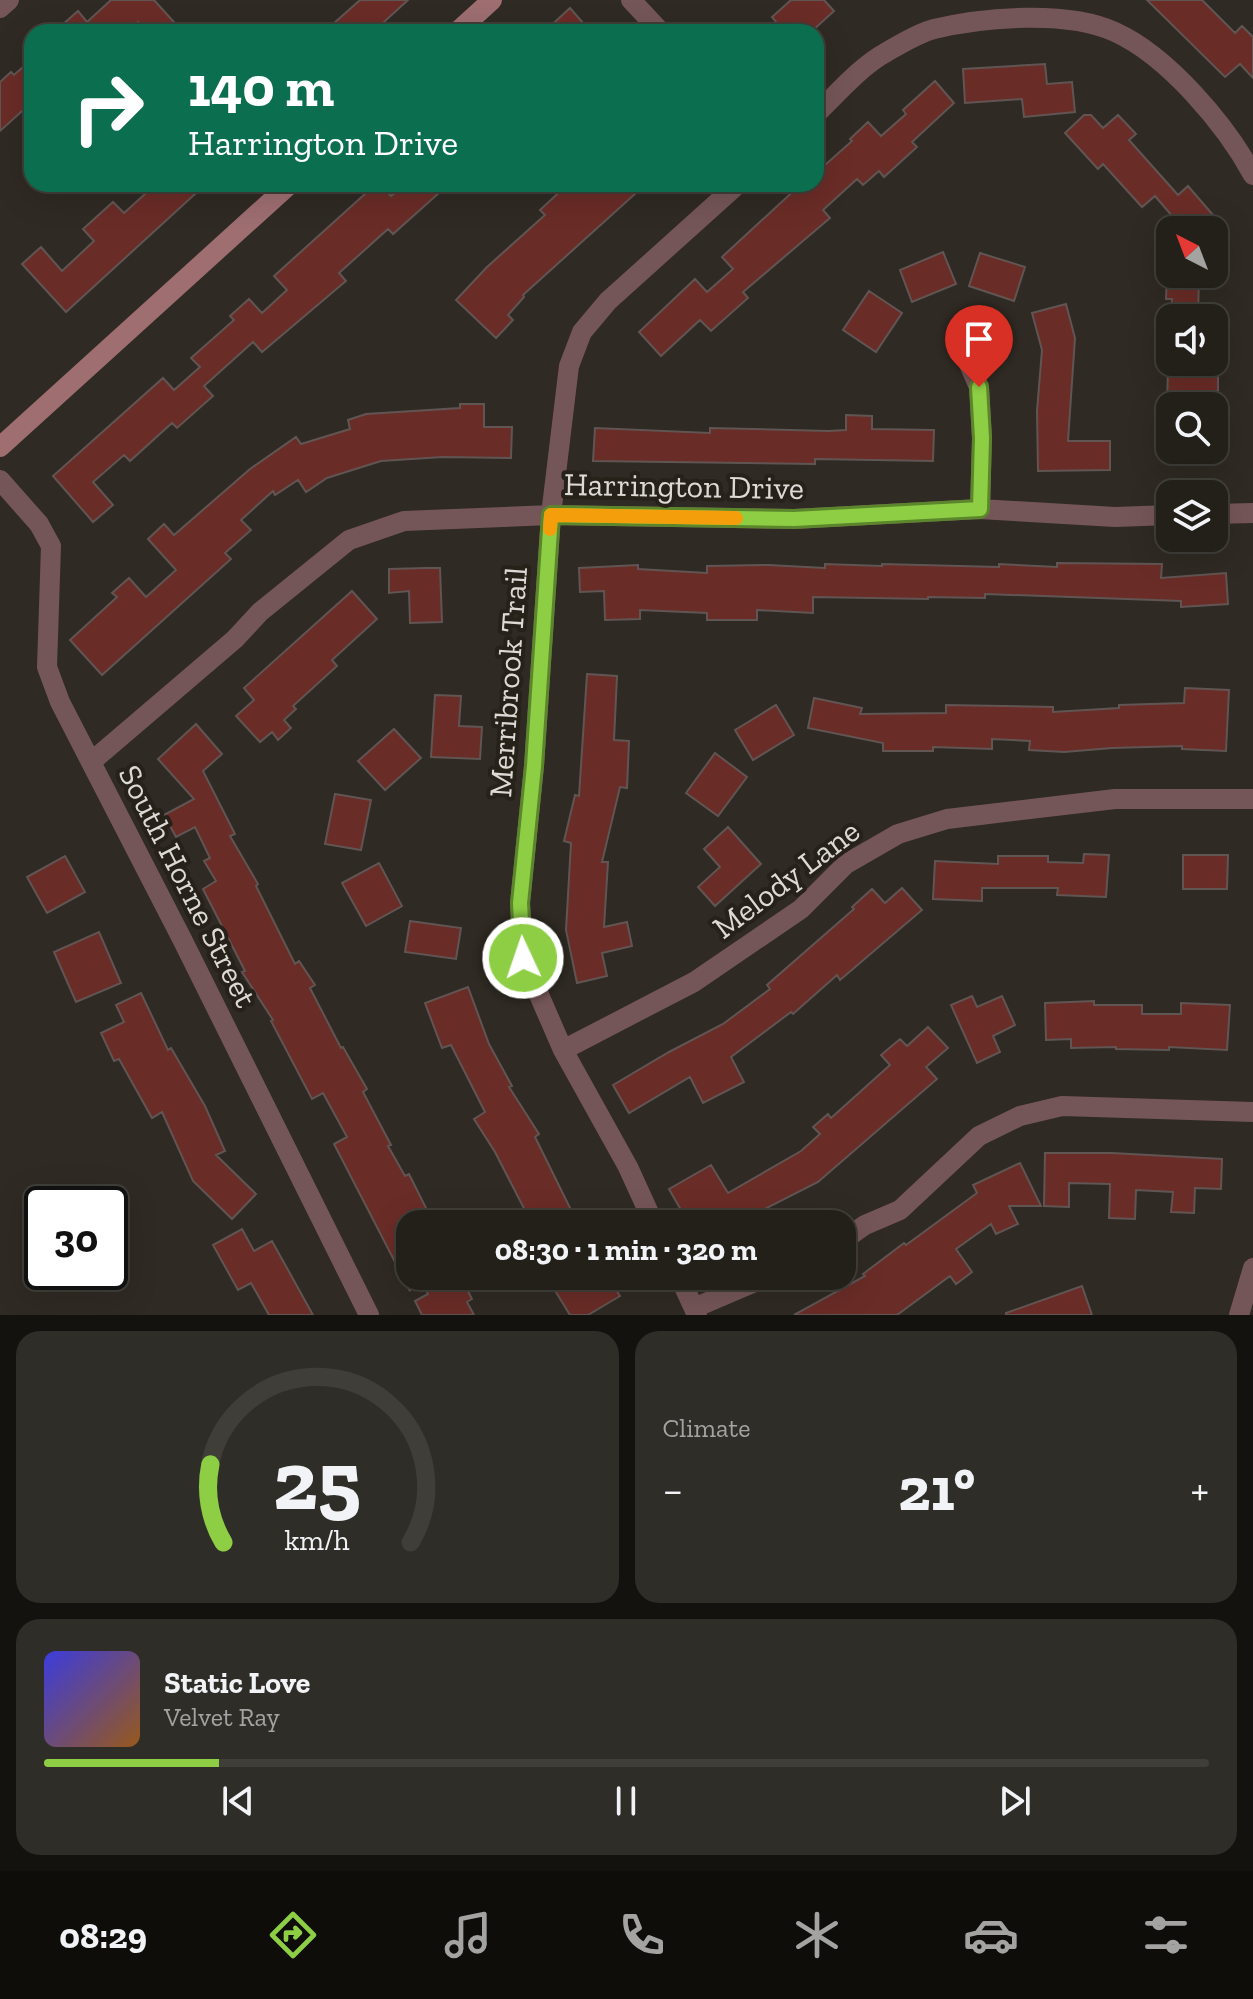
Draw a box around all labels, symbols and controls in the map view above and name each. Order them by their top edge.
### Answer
text: 140 m [188,53,334,120]
icon: right [56,56,160,160]
text: Harrington Drive [188,121,458,164]
north arrow [1156,216,1228,288]
map controls [1156,216,1228,552]
button: sound [1156,304,1228,376]
pin [945,305,1013,387]
icon: arrive [957,317,1001,361]
button: search [1156,392,1228,464]
street label: Harrington Drive [564,465,804,507]
button: layers [1156,480,1228,552]
street label: Merribrook Trail [481,566,535,798]
street label: South Horne Street [111,759,265,1013]
street label: Melody Lane [705,812,867,946]
position arrow [481,916,565,1000]
speed limit sign: 30 [24,1186,128,1290]
text: 08:30 · 1 min · 320 m [495,1232,757,1268]
text: Climate [663,1412,750,1444]
text: 25 [273,1430,361,1530]
text: 21° [898,1453,975,1525]
text: − [663,1463,683,1516]
text: + [1190,1463,1209,1516]
text: km/h [285,1523,350,1557]
text: Static Love [164,1665,310,1701]
text: Velvet Ray [164,1701,280,1733]
icon: previous [216,1779,260,1823]
icon: pause [604,1779,648,1823]
icon: next [993,1779,1037,1823]
icon: directions [265,1907,321,1963]
icon: music [440,1907,496,1963]
icon: phone [614,1907,670,1963]
icon: climate [789,1907,845,1963]
icon: car [963,1907,1019,1963]
icon: filters [1138,1907,1194,1963]
text: 08:29 [59,1914,147,1957]

